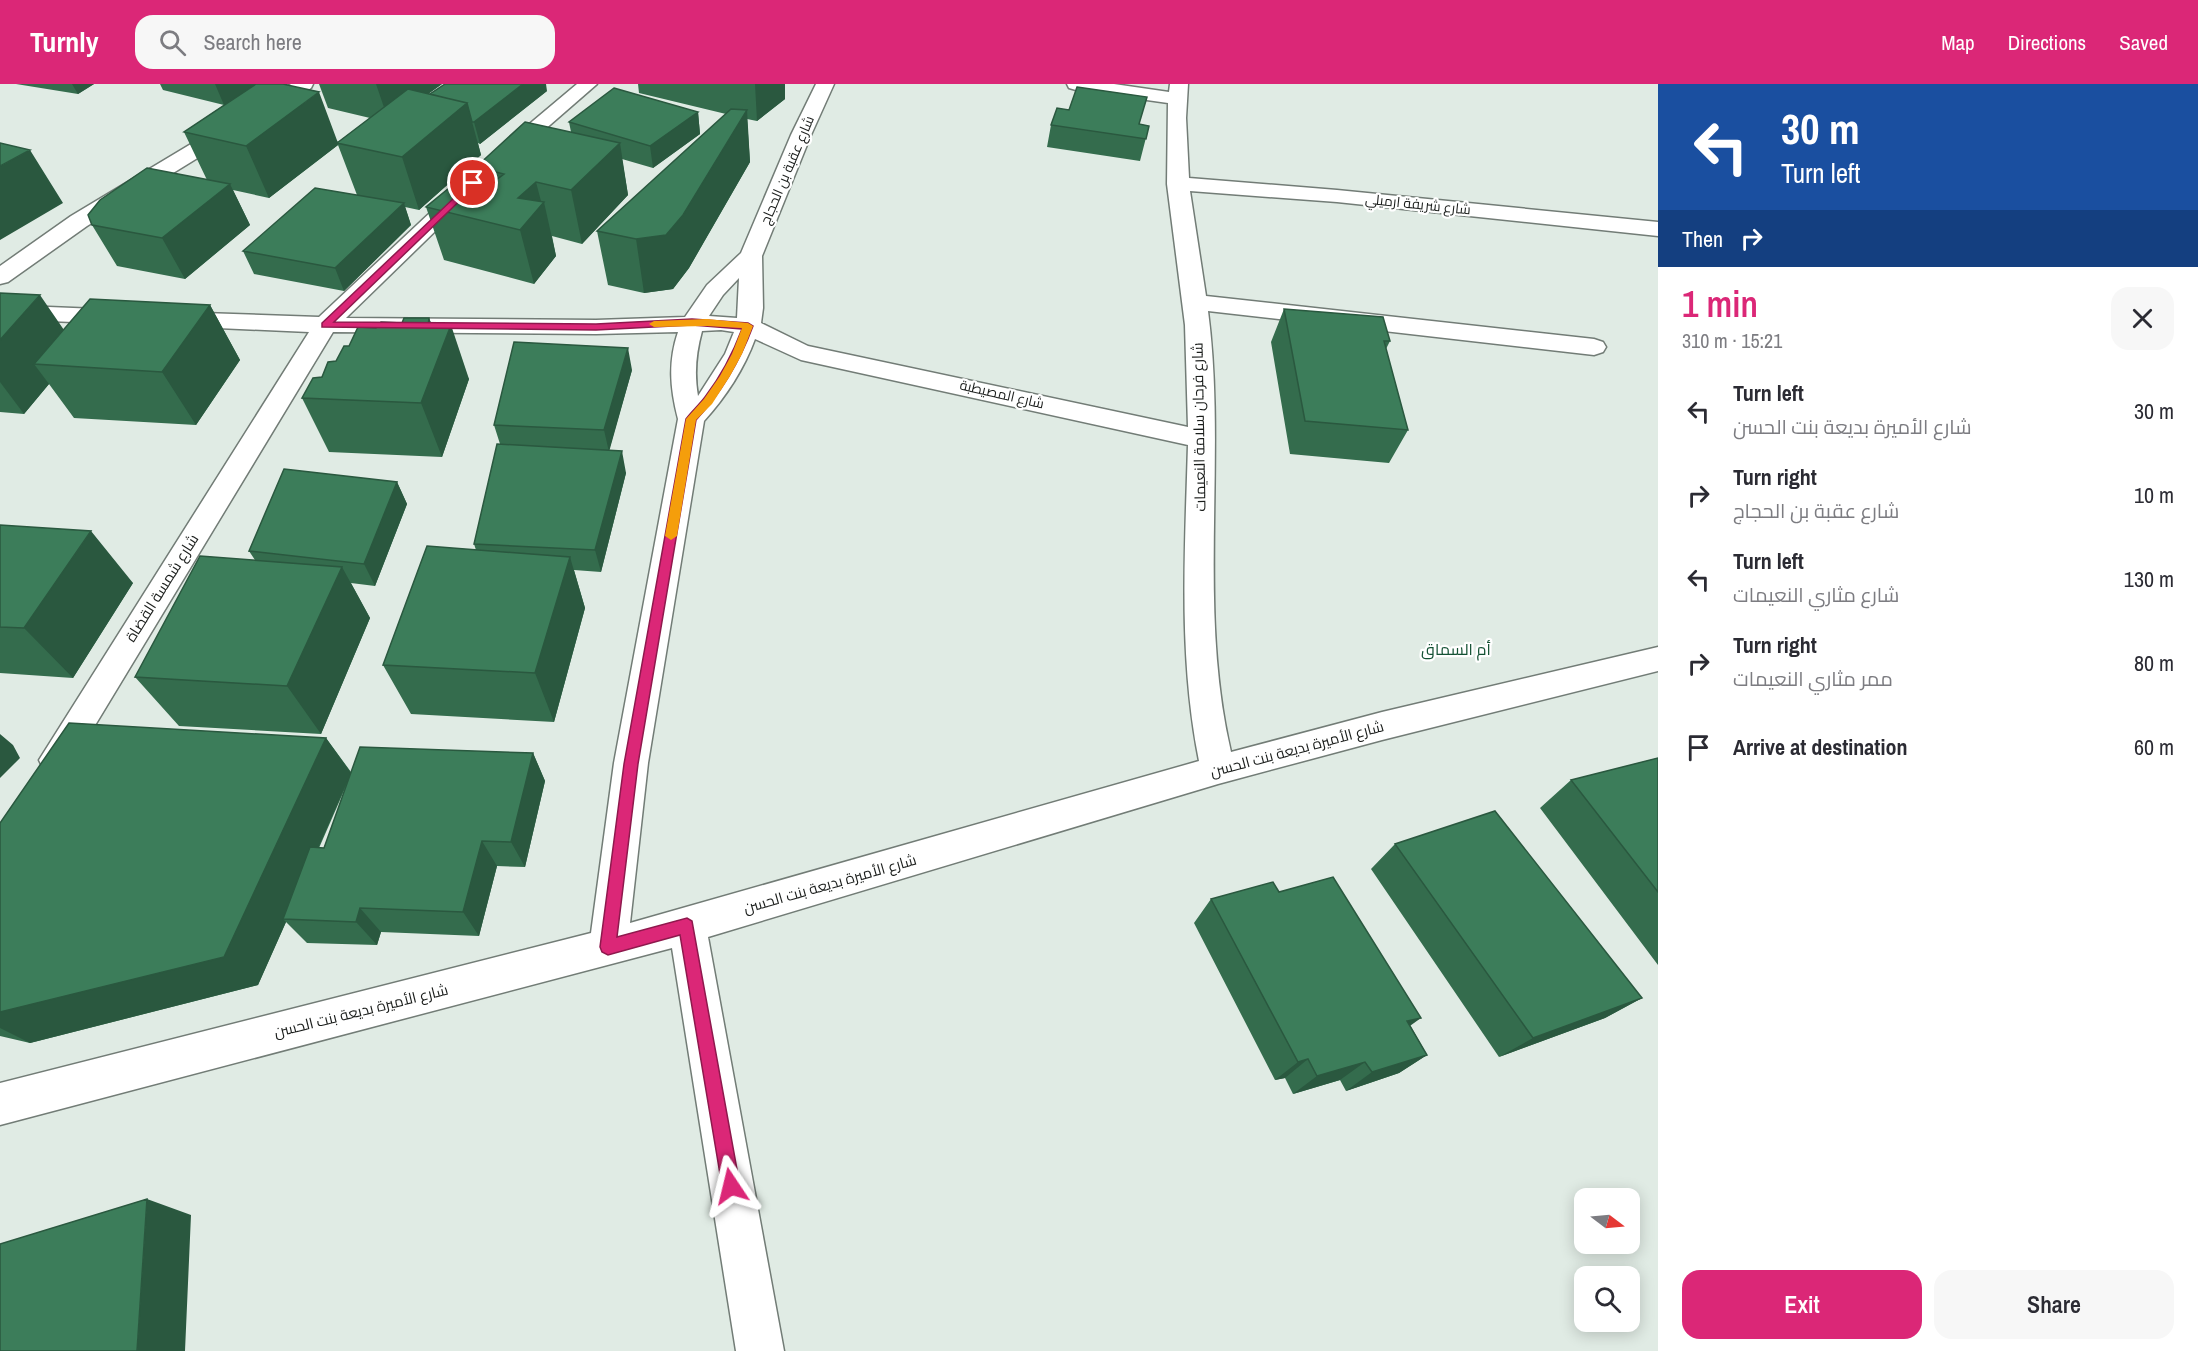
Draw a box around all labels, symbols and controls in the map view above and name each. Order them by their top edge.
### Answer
search box [135,15,555,69]
text: Turnly [30,23,99,61]
icon: search [156,26,189,59]
text: Search here [204,27,302,57]
text: Map [1941,28,1975,57]
text: Directions [2008,28,2086,57]
text: Saved [2119,28,2168,57]
text: 30 m [1781,101,1860,157]
icon: left [1682,108,1760,186]
street label: شارع عقبة بن الحجاج [756,113,818,227]
text: Turn left [1781,155,1860,191]
pin [447,157,498,208]
icon: arrive [456,166,489,199]
street label: شارع شريفة ارميلي [1364,189,1472,221]
icon: right [1735,222,1768,255]
text: Then [1682,224,1723,254]
text: 1 min [1682,280,1758,328]
button: close [2111,287,2174,350]
text: 310 m · 15:21 [1682,327,1782,354]
street label: شارع فرحان سلامة النعيمات [1187,342,1211,512]
street label: شارع المصيطبة [958,376,1046,412]
text: Turn left [1733,378,1804,408]
icon: left [1682,395,1715,428]
text: 30 m [2134,396,2174,426]
text: شارع الأميرة بديعة بنت الحسن [1733,413,1972,440]
text: Turn right [1733,462,1817,492]
icon: right [1682,479,1715,512]
text: 10 m [2134,480,2174,510]
text: شارع عقبة بن الحجاج [1733,497,1899,524]
street label: شارع شمسة القضاة [120,530,204,646]
text: Turn left [1733,546,1804,576]
icon: left [1682,563,1715,596]
text: 130 m [2124,564,2174,594]
text: شارع مثاري النعيمات [1733,581,1899,608]
text: Turn right [1733,630,1817,660]
district label: أم السماق [1421,638,1491,661]
icon: right [1682,647,1715,680]
text: 80 m [2134,648,2174,678]
text: ممر مثاري النعيمات [1733,665,1893,692]
street label: شارع الأميرة بديعة بنت الحسن [1208,715,1386,783]
icon: arrive [1682,731,1715,764]
text: Arrive at destination [1733,732,1907,762]
text: 60 m [2134,732,2174,762]
street label: شارع الأميرة بديعة بنت الحسن [741,849,919,919]
street label: شارع الأميرة بديعة بنت الحسن [272,979,450,1043]
position arrow [699,1154,763,1218]
north arrow [1574,1188,1640,1254]
map controls [1574,1188,1640,1332]
button: search [1574,1266,1640,1332]
button: Exit [1682,1270,1922,1339]
button: Share [1934,1270,2174,1339]

